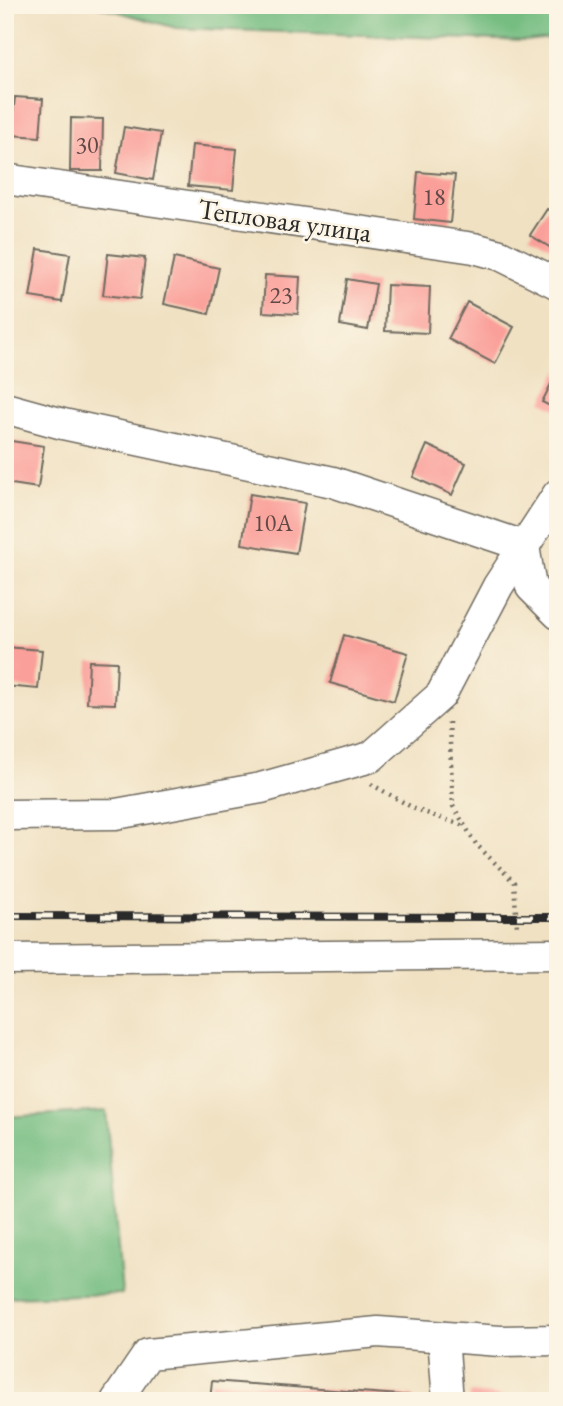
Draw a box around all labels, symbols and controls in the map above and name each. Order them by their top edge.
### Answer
house number: 30 [75,129,99,160]
house number: 18 [422,181,446,212]
street label: Тепловая улица [196,190,375,250]
house number: 23 [269,279,293,310]
house number: 10А [253,507,293,538]

